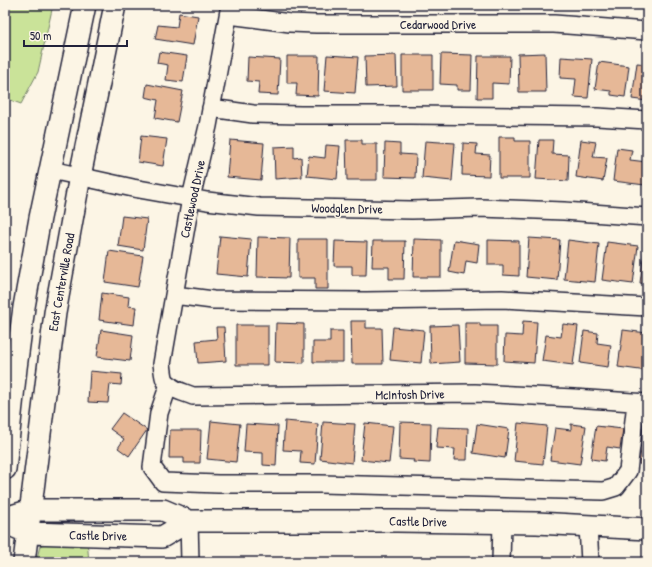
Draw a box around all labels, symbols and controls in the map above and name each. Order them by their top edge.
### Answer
street label: Cedarwood Drive [400,15,476,33]
scale bar [24,22,127,48]
text: 50 m [30,27,51,44]
street label: Castlewood Drive [175,158,209,240]
street label: Woodglen Drive [311,198,383,218]
street label: East Centerville Road [44,232,78,332]
street label: McIntosh Drive [375,384,445,404]
street label: Castle Drive [389,511,447,531]
street label: Castle Drive [69,525,127,545]

